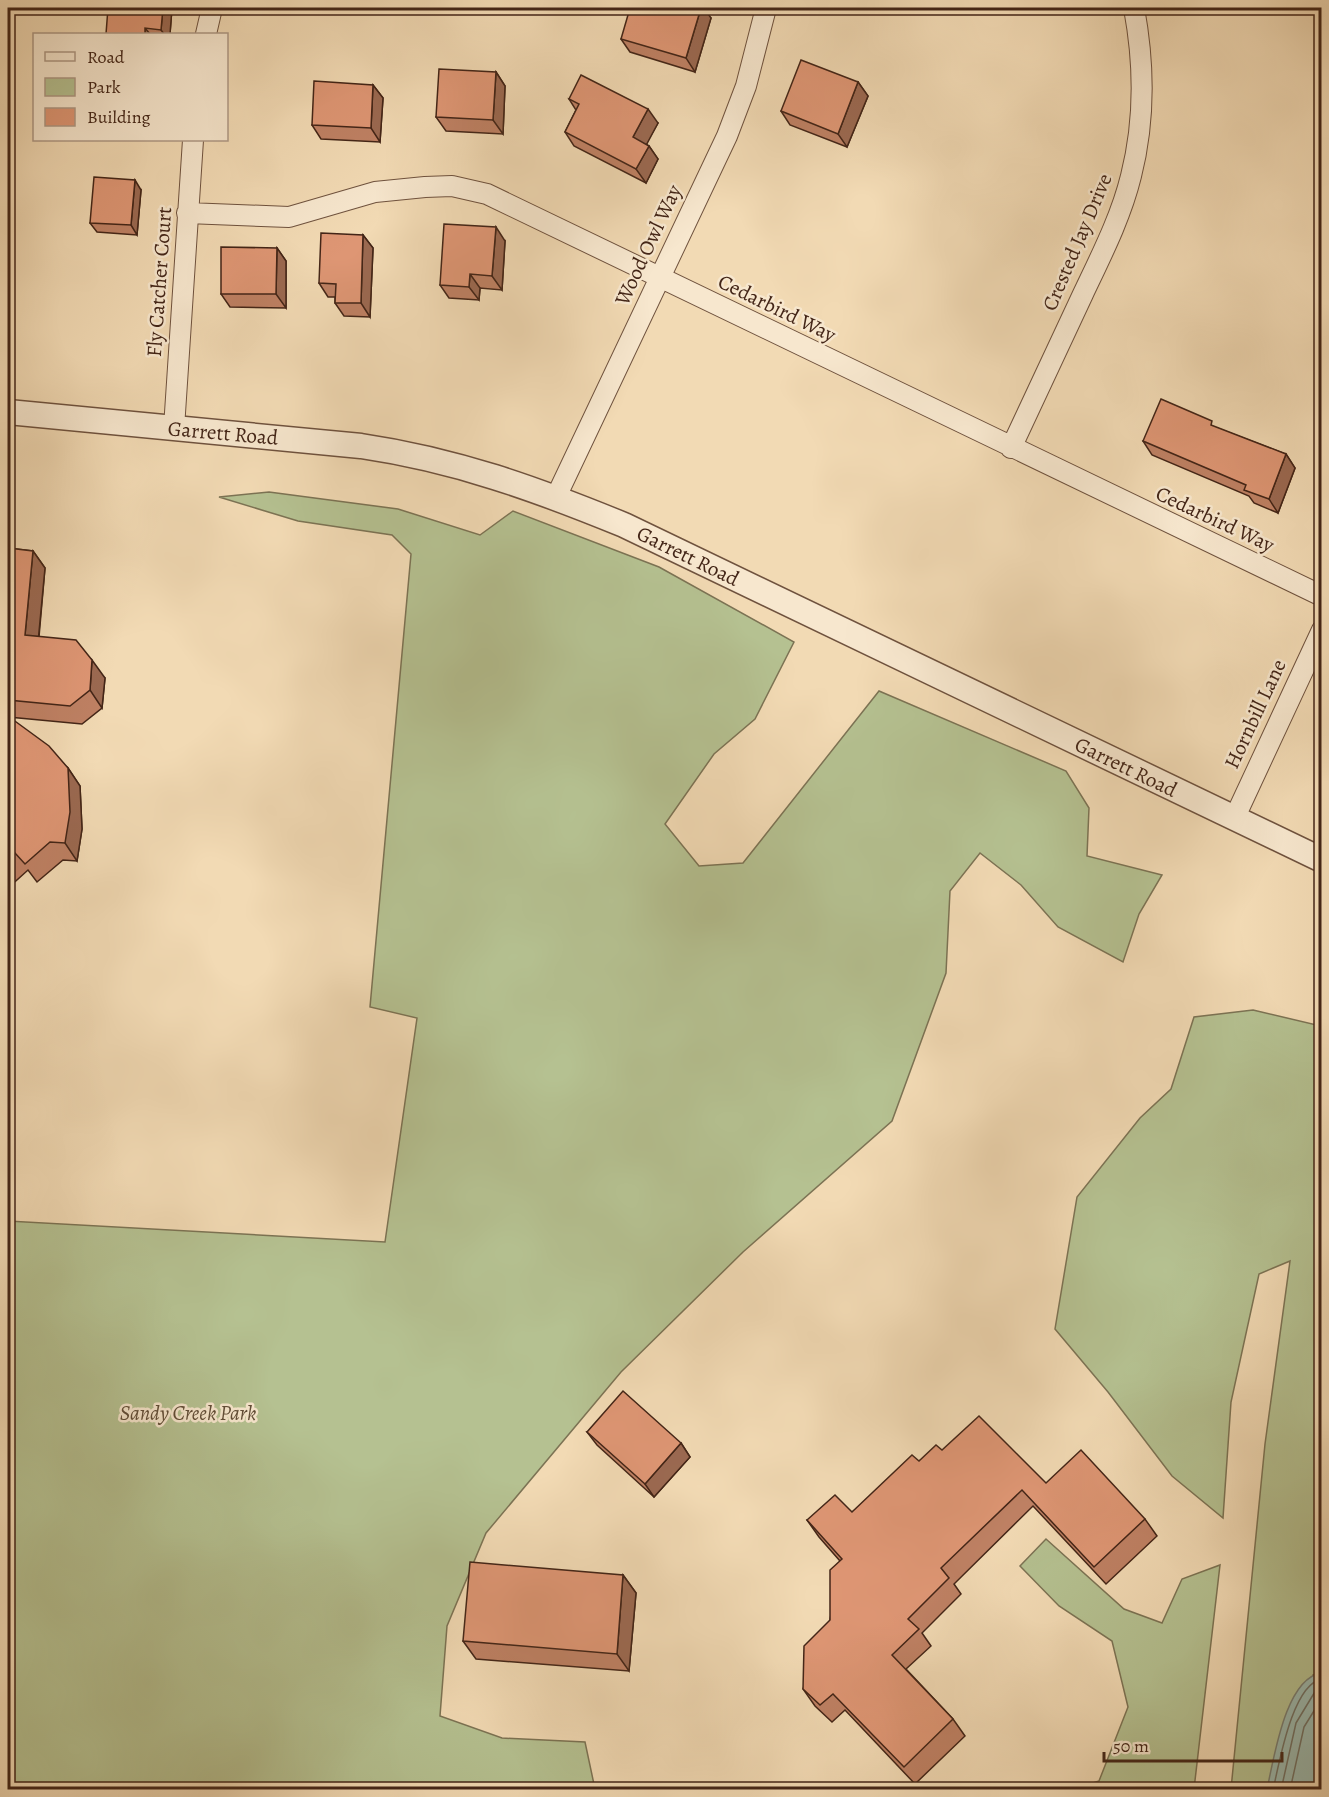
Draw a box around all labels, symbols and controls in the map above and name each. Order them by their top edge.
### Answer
legend [33,33,228,141]
text: Road [87,45,125,69]
text: Park [87,75,121,99]
text: Building [87,105,151,129]
street label: Crested Jay Drive [1035,169,1119,315]
street label: Wood Owl Way [607,180,688,311]
street label: Fly Catcher Court [140,206,178,358]
street label: Cedarbird Way [713,267,841,349]
street label: Garrett Road [167,414,280,452]
street label: Cedarbird Way [1151,479,1279,559]
street label: Garrett Road [632,519,744,593]
street label: Hornbill Lane [1217,655,1293,773]
street label: Garrett Road [1070,730,1182,804]
park label: Sandy Creek Park [120,1399,256,1427]
scale bar [1104,1725,1282,1763]
text: 50 m [1113,1734,1149,1758]

